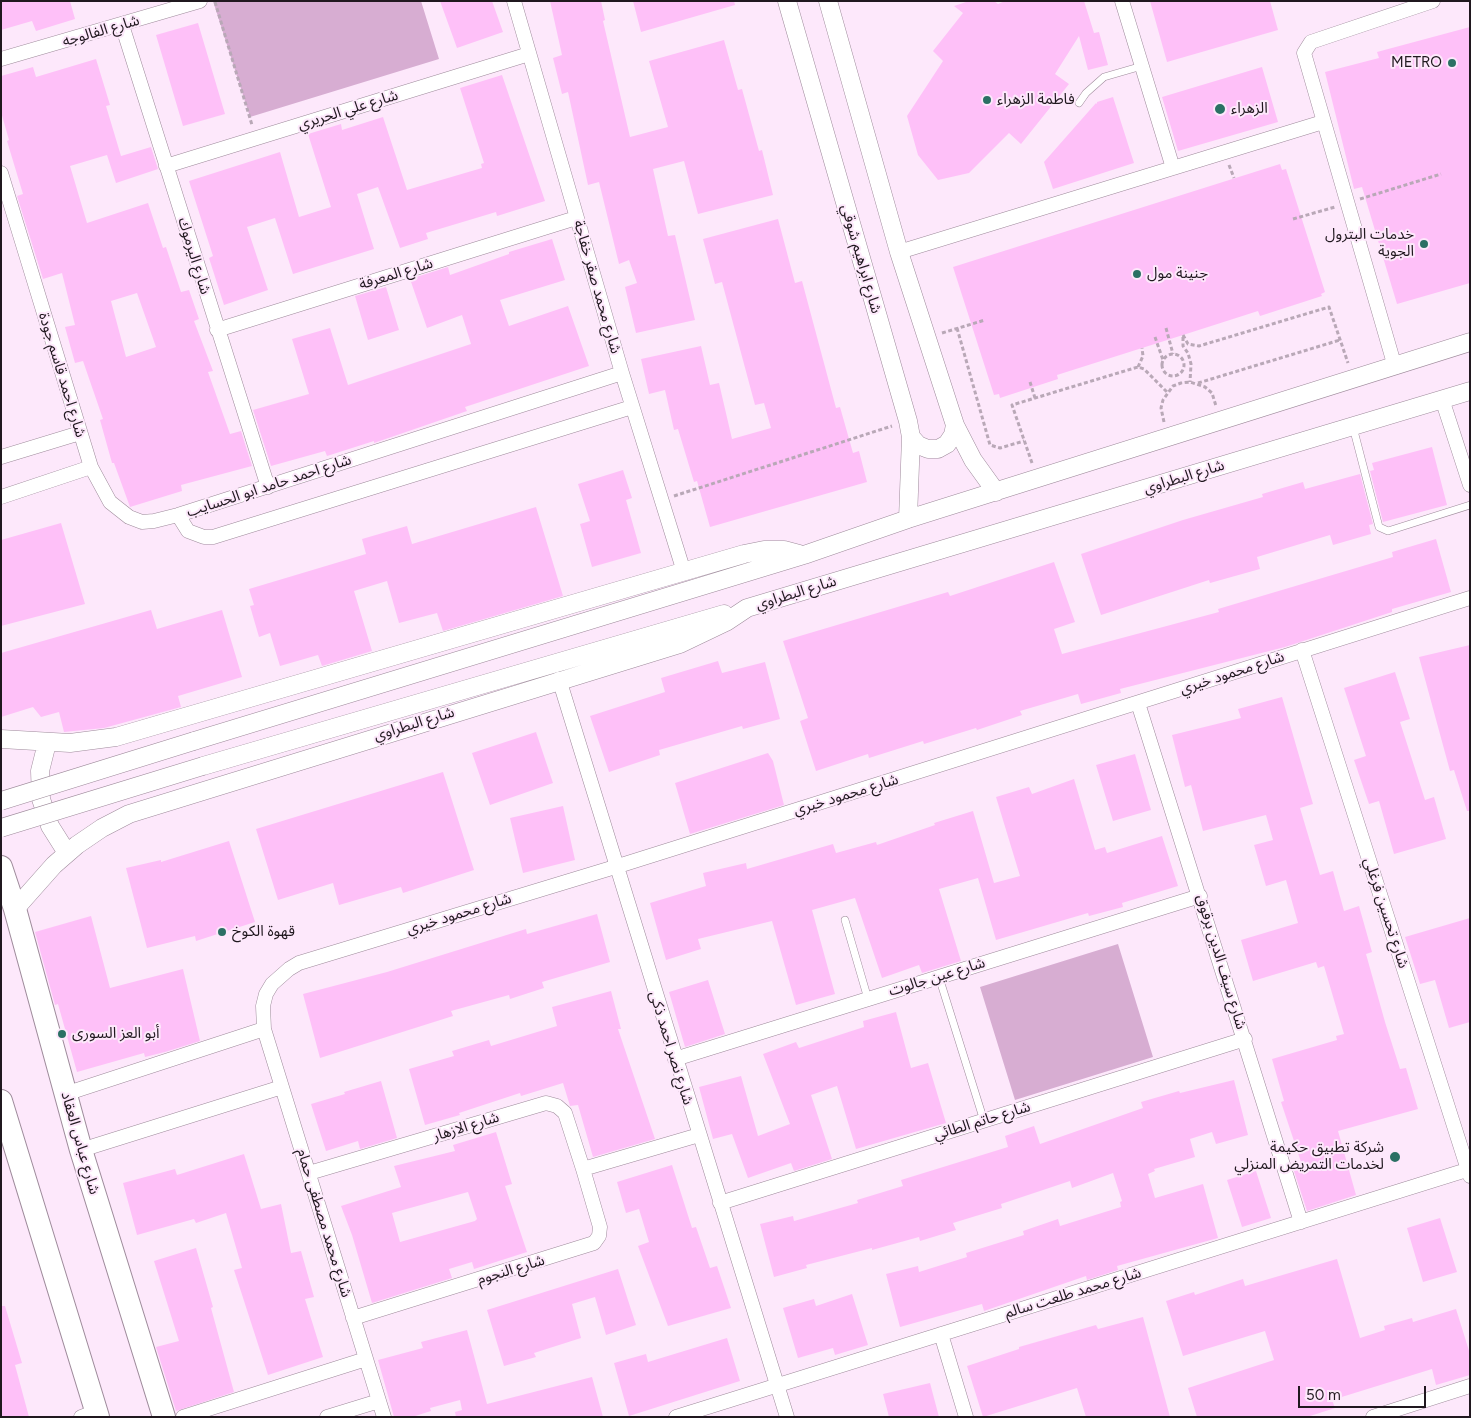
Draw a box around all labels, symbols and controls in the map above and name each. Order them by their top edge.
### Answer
street label: شارع الفالوجه [60,11,142,51]
place label: METRO [1391,54,1442,72]
marker: METRO [1446,57,1458,69]
street label: شارع علي الحريري [296,86,400,134]
place label: فاطمة الزهراء [997,91,1075,109]
marker: فاطمة الزهراء [981,94,993,106]
place label: الزهراء [1231,100,1268,118]
marker: الزهراء [1213,102,1227,116]
street label: شارع ابراهيم شوقي [837,202,885,316]
street label: شارع اليرموك [174,215,214,297]
street label: شارع محمد صقر خفاجة [569,218,625,356]
place label: خدمات البترول الجوية [1325,226,1414,261]
marker: خدمات البترول الجوية [1418,238,1430,250]
street label: شارع المعرفة [357,254,435,294]
place label: جنينة مول [1147,265,1208,283]
marker: جنينة مول [1131,268,1143,280]
street label: شارع احمد قاسم جودة [34,310,90,440]
street label: شارع احمد حامد ابو الحسايب [184,451,354,521]
street label: شارع البطراوي [1141,456,1227,498]
street label: شارع البطراوي [753,572,839,614]
street label: شارع محمود خيري [1178,648,1286,698]
street label: شارع البطراوي [371,703,457,745]
street label: شارع محمود خيري [791,770,901,820]
street label: شارع تحسين فرغلي [1360,855,1412,971]
street label: شارع محمود خيري [404,889,514,939]
street label: شارع سيف الدين برقوق [1192,892,1250,1032]
place label: قهوة الكوخ [232,923,295,941]
marker: قهوة الكوخ [216,926,228,938]
street label: شارع عين جالوت [887,954,987,1000]
street label: شارع نصر احمد ذكى [645,989,697,1107]
place label: أبو العز السورى [72,1025,159,1043]
marker: أبو العز السورى [56,1028,68,1040]
street label: شارع عباس العقاد [57,1090,103,1196]
street label: شارع حاتم الطائي [931,1098,1033,1144]
street label: شارع الازهار [431,1108,501,1146]
place label: شركة تطبيق حكيمة لخدمات التمريض المنزلي [1234,1139,1384,1174]
street label: شارع محمد مصطفى حمام [293,1146,355,1300]
marker: شركة تطبيق حكيمة لخدمات التمريض المنزلي [1388,1150,1402,1164]
street label: شارع النجوم [475,1251,547,1289]
street label: شارع محمد طلعت سالم [1003,1264,1143,1322]
scale bar [1301,1376,1428,1408]
text: 50 m [1306,1386,1341,1404]

